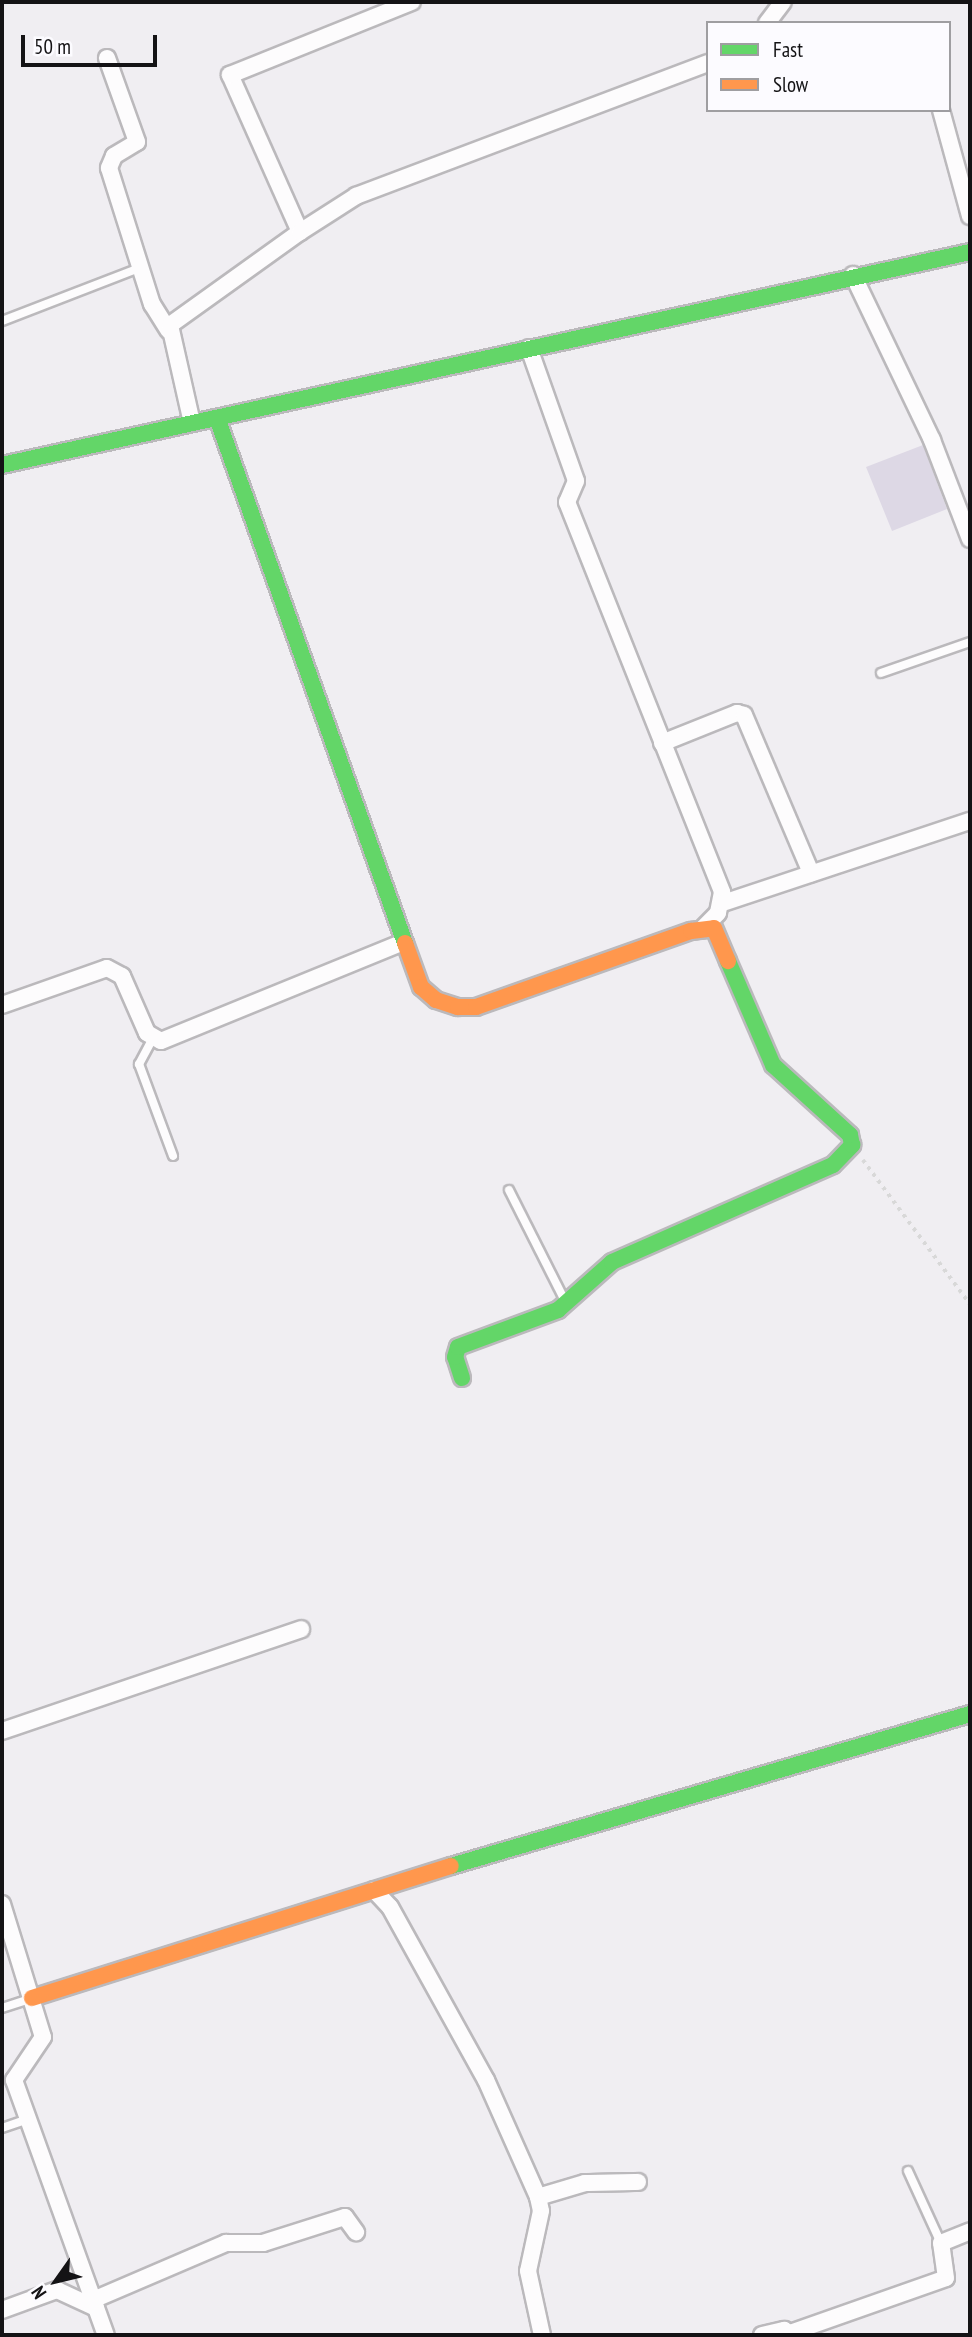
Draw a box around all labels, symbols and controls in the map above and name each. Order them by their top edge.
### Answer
scale bar [24,21,161,65]
legend [706,21,951,112]
text: 50 m [34,33,71,60]
text: Fast [773,36,803,63]
text: Slow [773,71,808,98]
north arrow [21,2246,91,2316]
text: N [26,2282,51,2304]

